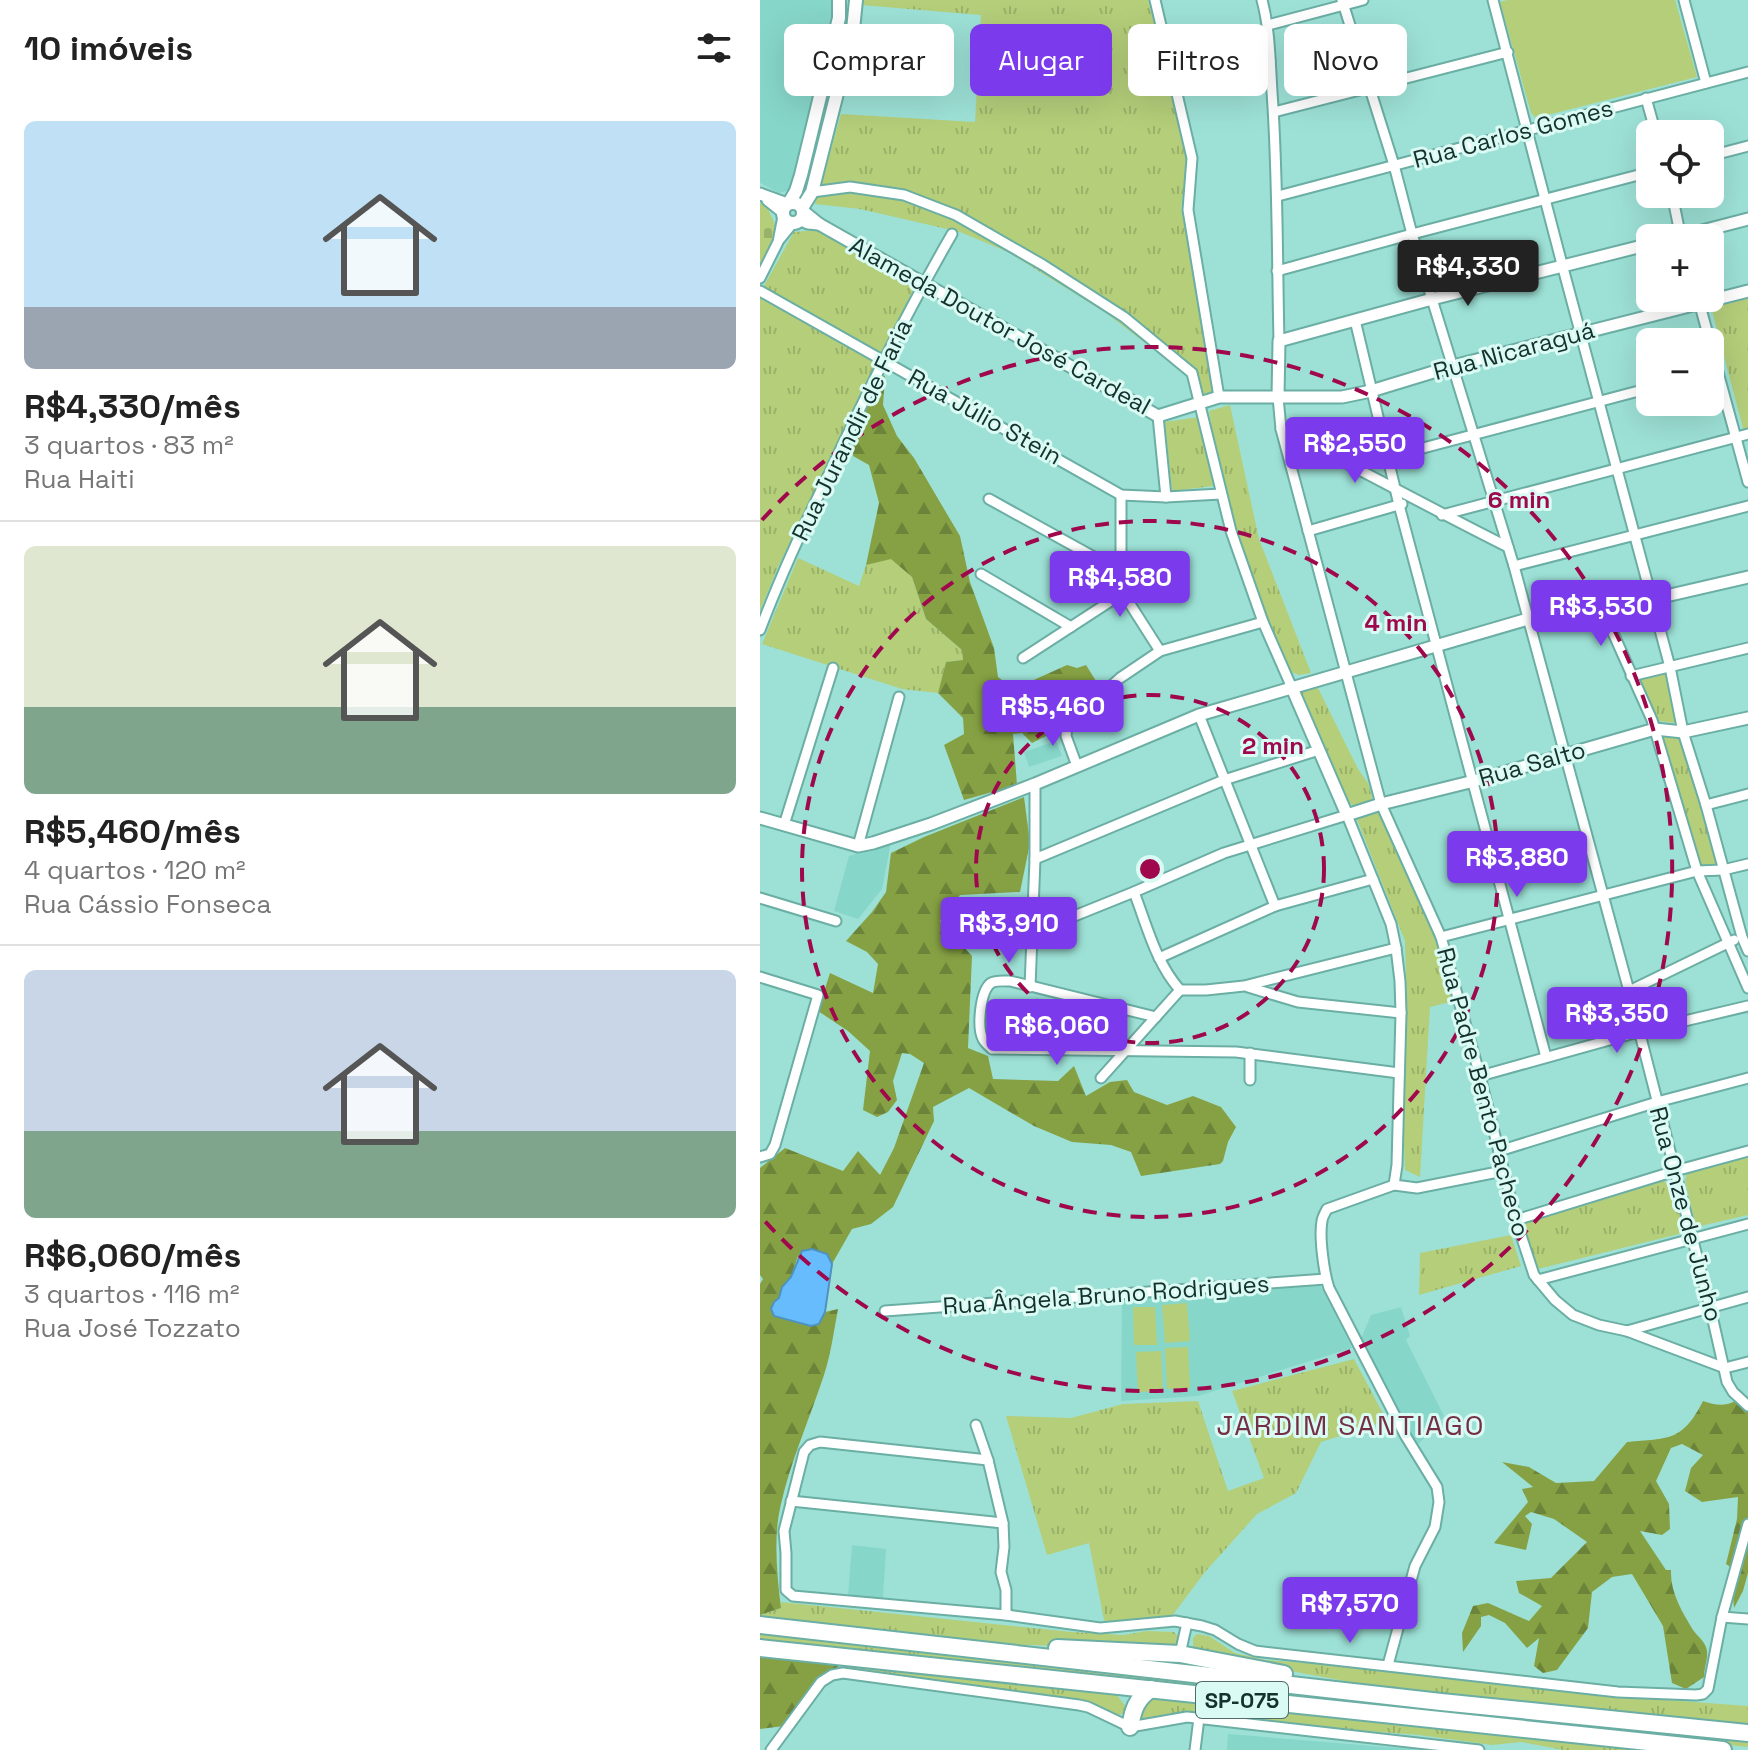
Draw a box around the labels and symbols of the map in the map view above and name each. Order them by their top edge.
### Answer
street label: Rua Carlos Gomes [1409,92,1616,175]
street label: Alameda Doutor José Cardeal [844,230,1156,421]
pin: R$4,330 [1394,240,1542,308]
street label: Rua Jurandir de Faria [784,314,919,546]
street label: Rua Nicaraguá [1430,314,1598,387]
street label: Rua Júlio Stein [903,362,1068,472]
pin: R$2,550 [1281,417,1429,485]
text: 6 min [1488,484,1550,515]
pin: R$4,580 [1046,551,1194,619]
pin: R$3,530 [1527,580,1675,648]
text: 4 min [1364,607,1428,638]
pin: R$5,460 [979,680,1127,748]
text: 2 min [1242,730,1304,761]
street label: Rua Salto [1475,734,1589,794]
pin: R$3,880 [1443,831,1591,899]
centre of rings [1136,855,1164,883]
pin: R$3,910 [935,897,1083,965]
street label: Rua Padre Bento Pacheco [1430,944,1537,1240]
pin: R$3,350 [1543,987,1691,1055]
pin: R$6,060 [983,999,1131,1067]
street label: Rua Onze de Junho [1643,1103,1730,1325]
street label: Rua Ângela Bruno Rodrigues [942,1268,1270,1321]
district label: JARDIM SANTIAGO [1216,1407,1486,1443]
pin: R$7,570 [1276,1577,1424,1645]
road number: SP-075 [1196,1682,1288,1718]

